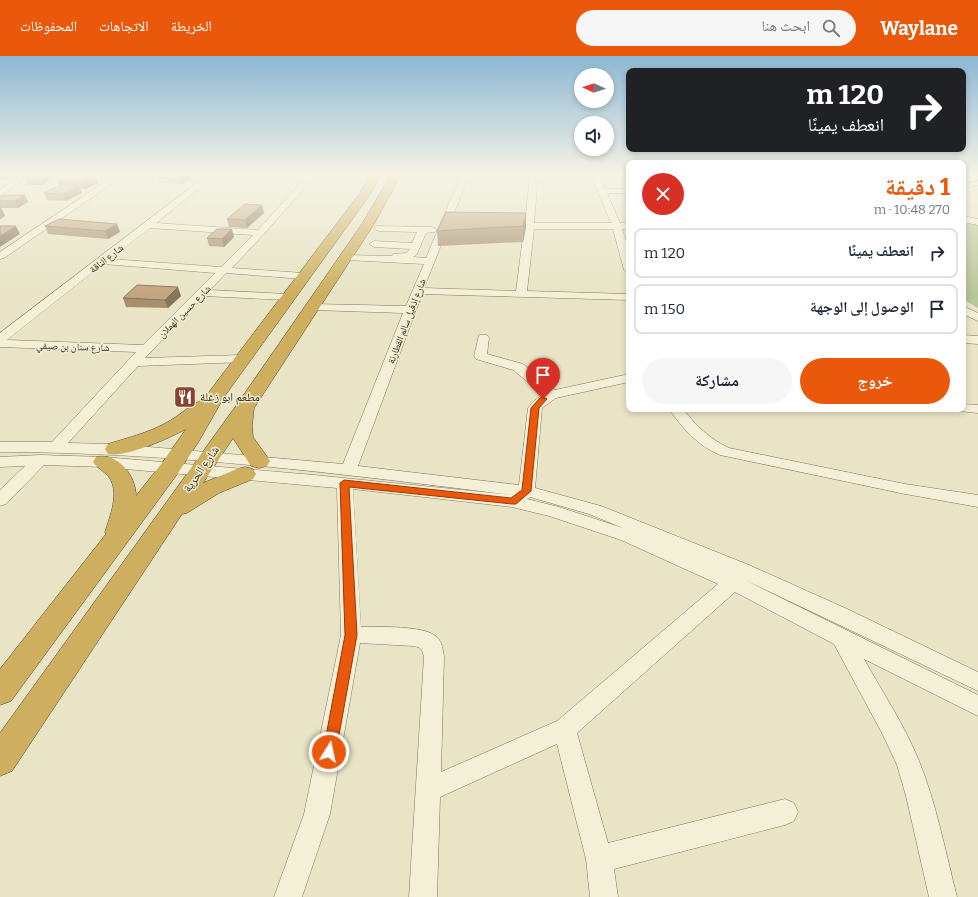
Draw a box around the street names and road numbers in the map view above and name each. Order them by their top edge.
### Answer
street label: شارع الناقة [87,242,126,276]
street label: شارع إذفيل سالم القطارنة [385,277,430,366]
street label: شارع حسين الهملان [156,282,214,341]
street label: شارع سنان بن صيفي [36,340,110,356]
street label: شارع الحرية [180,443,223,495]

